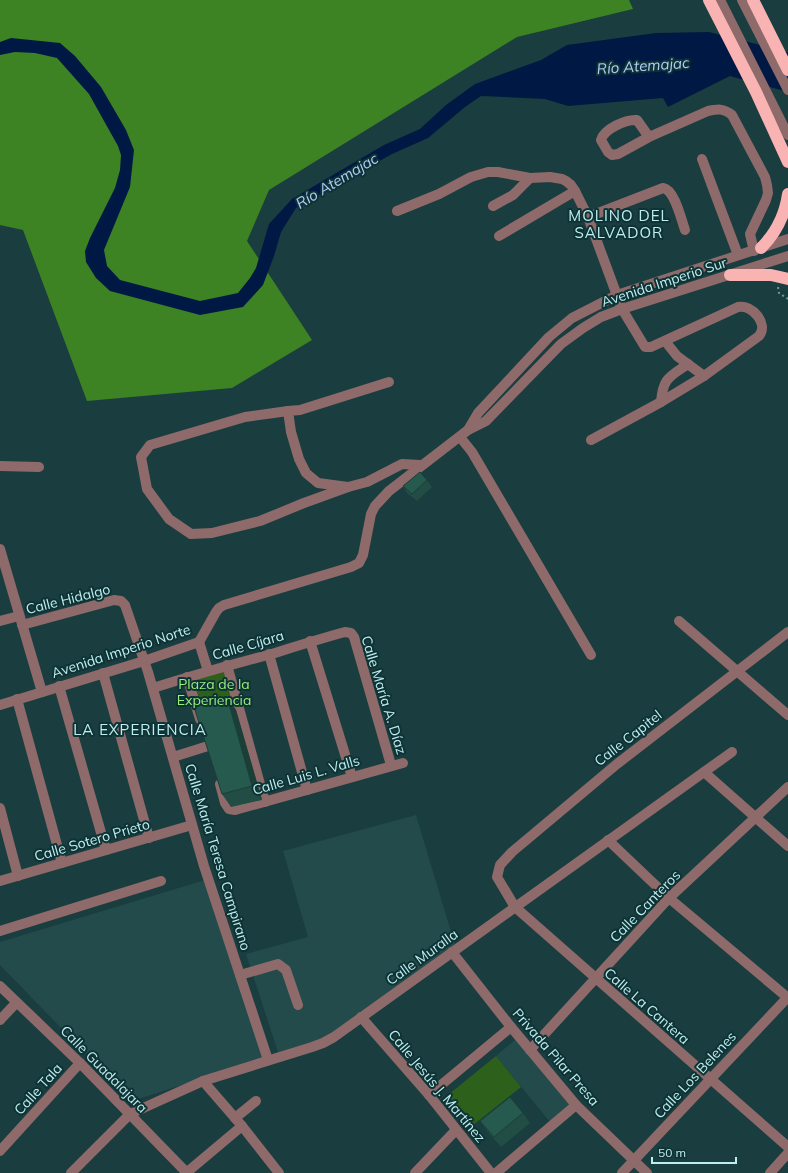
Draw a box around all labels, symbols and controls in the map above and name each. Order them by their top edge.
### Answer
water label: Río Atemajac [596,53,690,78]
water label: Río Atemajac [292,148,382,213]
district label: MOLINO DEL SALVADOR [568,206,670,242]
street label: Avenida Imperio Sur [599,253,730,311]
street label: Calle Hidalgo [24,580,112,618]
street label: Avenida Imperio Norte [49,620,193,682]
street label: Calle Cíjara [210,626,286,664]
street label: Calle María A. Díaz [357,633,411,757]
park label: Plaza de la Experiencia [177,675,251,709]
street label: Calle Capitel [591,706,665,770]
district label: LA EXPERIENCIA [73,720,207,739]
street label: Calle Luis L. Valls [250,751,362,799]
street label: Calle María Teresa Campirano [181,761,255,953]
street label: Calle Sotero Prieto [32,815,152,865]
street label: Calle Canteros [606,866,684,946]
street label: Calle Muralla [383,925,461,989]
street label: Calle La Cantera [601,964,693,1048]
street label: Privada Pilar Presa [509,1005,603,1109]
street label: Calle Guadalajara [57,1022,151,1116]
street label: Calle Jesús J. Martínez [384,1026,490,1146]
street label: Calle Los Belenes [650,1028,740,1122]
street label: Calle Tala [10,1059,66,1119]
scale bar [652,1139,736,1165]
text: 50 m [658,1145,686,1160]

